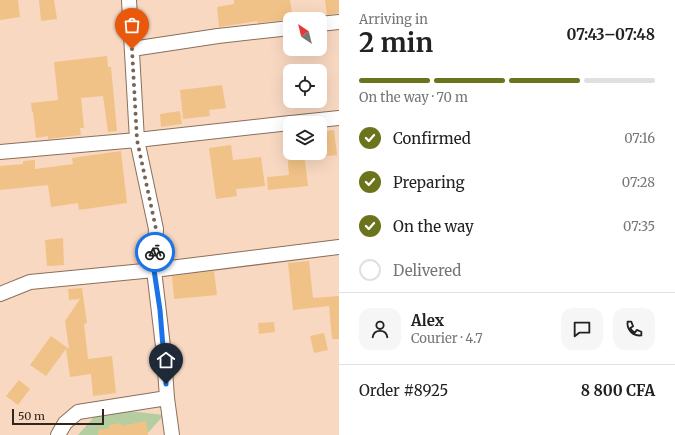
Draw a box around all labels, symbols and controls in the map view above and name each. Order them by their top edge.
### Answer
pin [115,8,149,49]
text: Arriving in [359,11,428,28]
north arrow [283,12,327,56]
map controls [283,12,327,160]
icon: bag [121,14,143,36]
text: 07:43–07:48 [566,25,655,44]
text: 2 min [359,26,433,59]
button: locate [283,64,327,108]
text: On the way · 70 m [359,89,468,106]
button: layers [283,116,327,160]
icon: check [359,127,381,149]
text: Confirmed [393,129,471,148]
text: 07:16 [624,130,655,147]
icon: check [359,171,381,193]
text: Preparing [393,173,465,192]
text: 07:28 [622,174,655,191]
icon: check [359,215,381,237]
text: On the way [393,217,474,236]
text: 07:35 [623,218,655,235]
courier [135,232,175,272]
icon: bike [144,241,166,263]
text: Delivered [393,261,461,280]
button: person [359,308,401,350]
button: chat [561,308,603,350]
button: phone [613,308,655,350]
text: Alex [411,311,444,330]
text: Courier · 4.7 [411,330,483,347]
pin [149,343,183,384]
icon: home [155,349,177,371]
text: Order #8925 [359,381,448,400]
text: 8 800 CFA [581,381,655,400]
scale bar [12,407,104,426]
text: 50 m [18,409,45,423]

